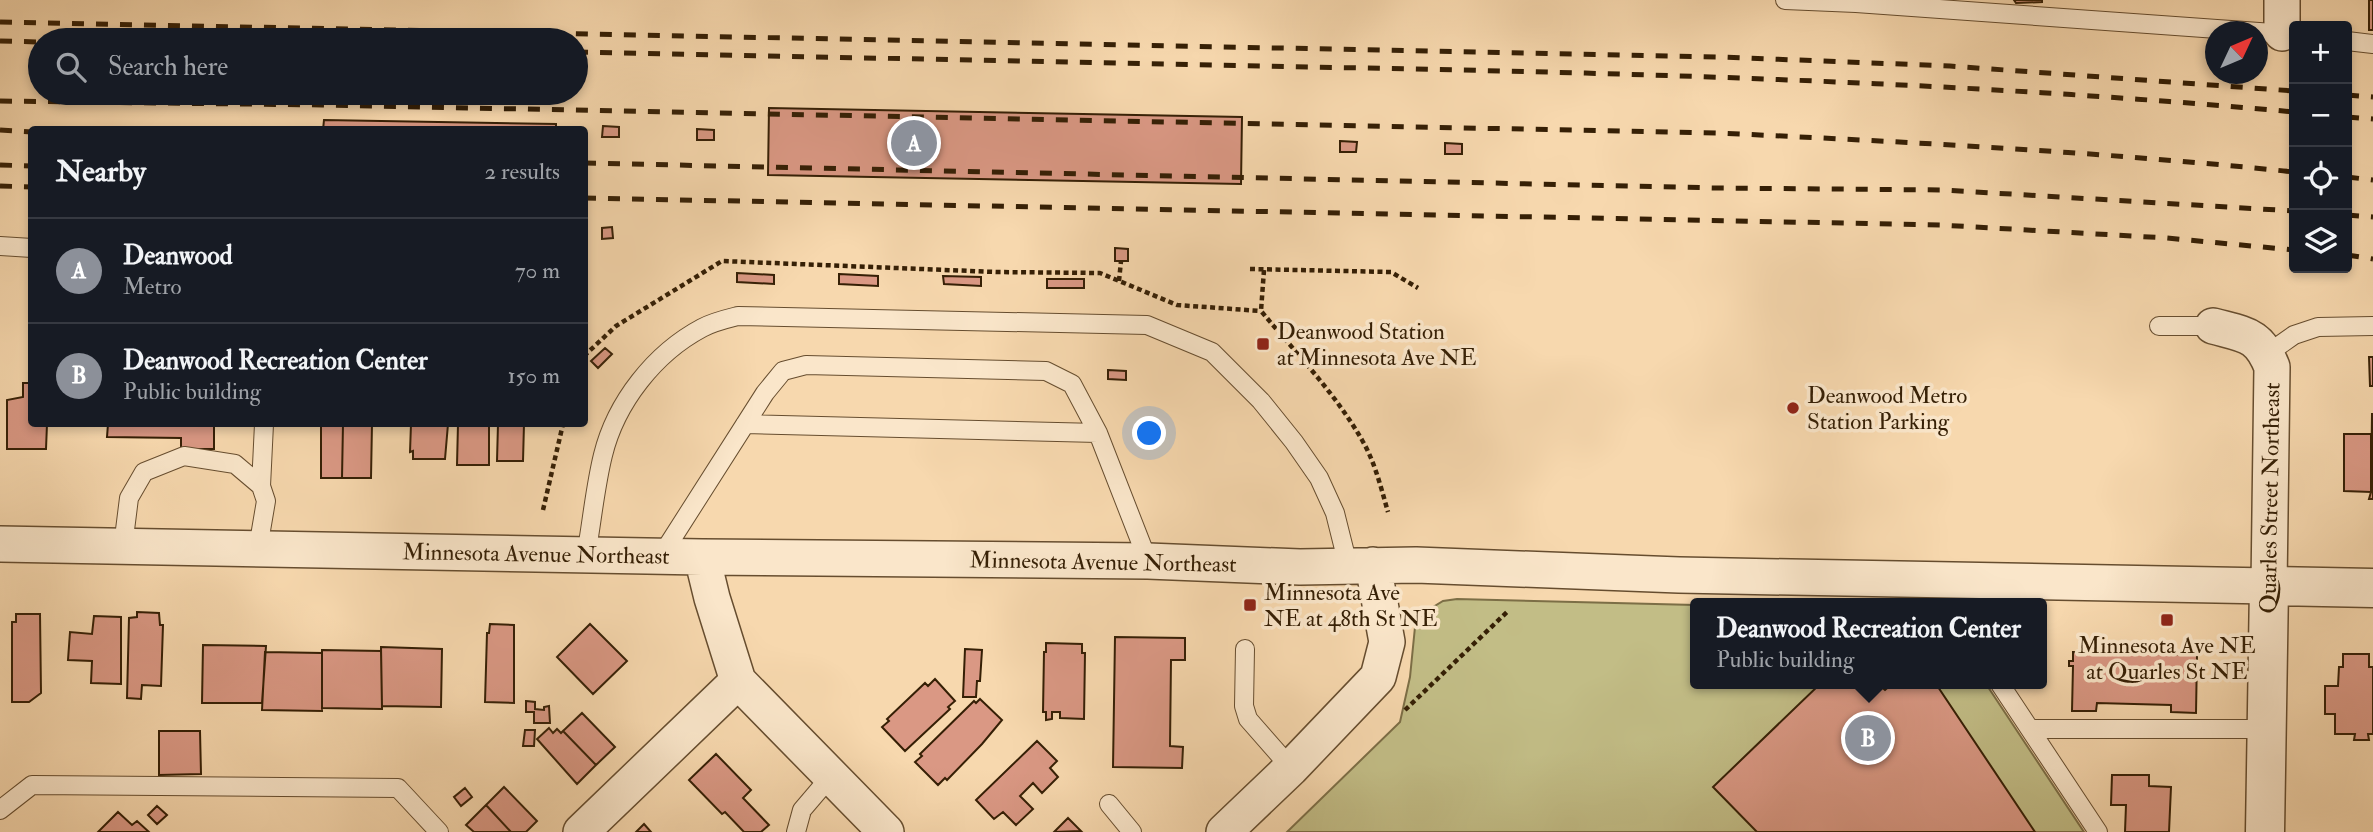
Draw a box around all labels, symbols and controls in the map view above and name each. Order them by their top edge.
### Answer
north arrow [2205,21,2268,84]
map controls [2289,21,2352,273]
button: + [2289,21,2352,84]
search box [28,28,588,105]
icon: search [52,48,90,86]
text: Search here [108,51,228,83]
button: − [2289,84,2352,147]
pin: A [891,117,937,169]
button: locate [2289,147,2352,210]
text: Nearby [56,153,146,190]
text: 2 results [485,157,560,186]
button: layers [2289,210,2352,273]
text: Deanwood [123,240,233,272]
text: A [72,256,86,285]
text: 70 m [515,256,560,285]
text: Metro [123,272,182,301]
place label: Deanwood Station at Minnesota Ave NE [1277,317,1477,372]
marker: Deanwood Station at Minnesota Ave NE [1255,336,1271,352]
text: Deanwood Recreation Center [123,345,428,377]
text: B [71,361,87,390]
text: 150 m [507,361,560,390]
text: Public building [123,377,261,406]
place label: Deanwood Metro Station Parking [1807,381,1967,436]
street label: Quarles Street Northeast [2253,382,2287,614]
marker: Deanwood Metro Station Parking [1785,400,1801,416]
your location [1132,416,1166,450]
street label: Minnesota Avenue Northeast [402,537,670,571]
street label: Minnesota Avenue Northeast [969,545,1237,579]
place label: Minnesota Ave NE at 48th St NE [1264,578,1438,633]
marker: Minnesota Ave NE at 48th St NE [1242,597,1258,613]
popup [1690,598,2047,689]
marker: Minnesota Ave NE at Quarles St NE [2159,612,2175,628]
text: Deanwood Recreation Center [1716,613,2021,645]
place label: Minnesota Ave NE at Quarles St NE [2078,631,2256,686]
text: Public building [1716,645,1854,674]
pin: B [1845,712,1891,764]

